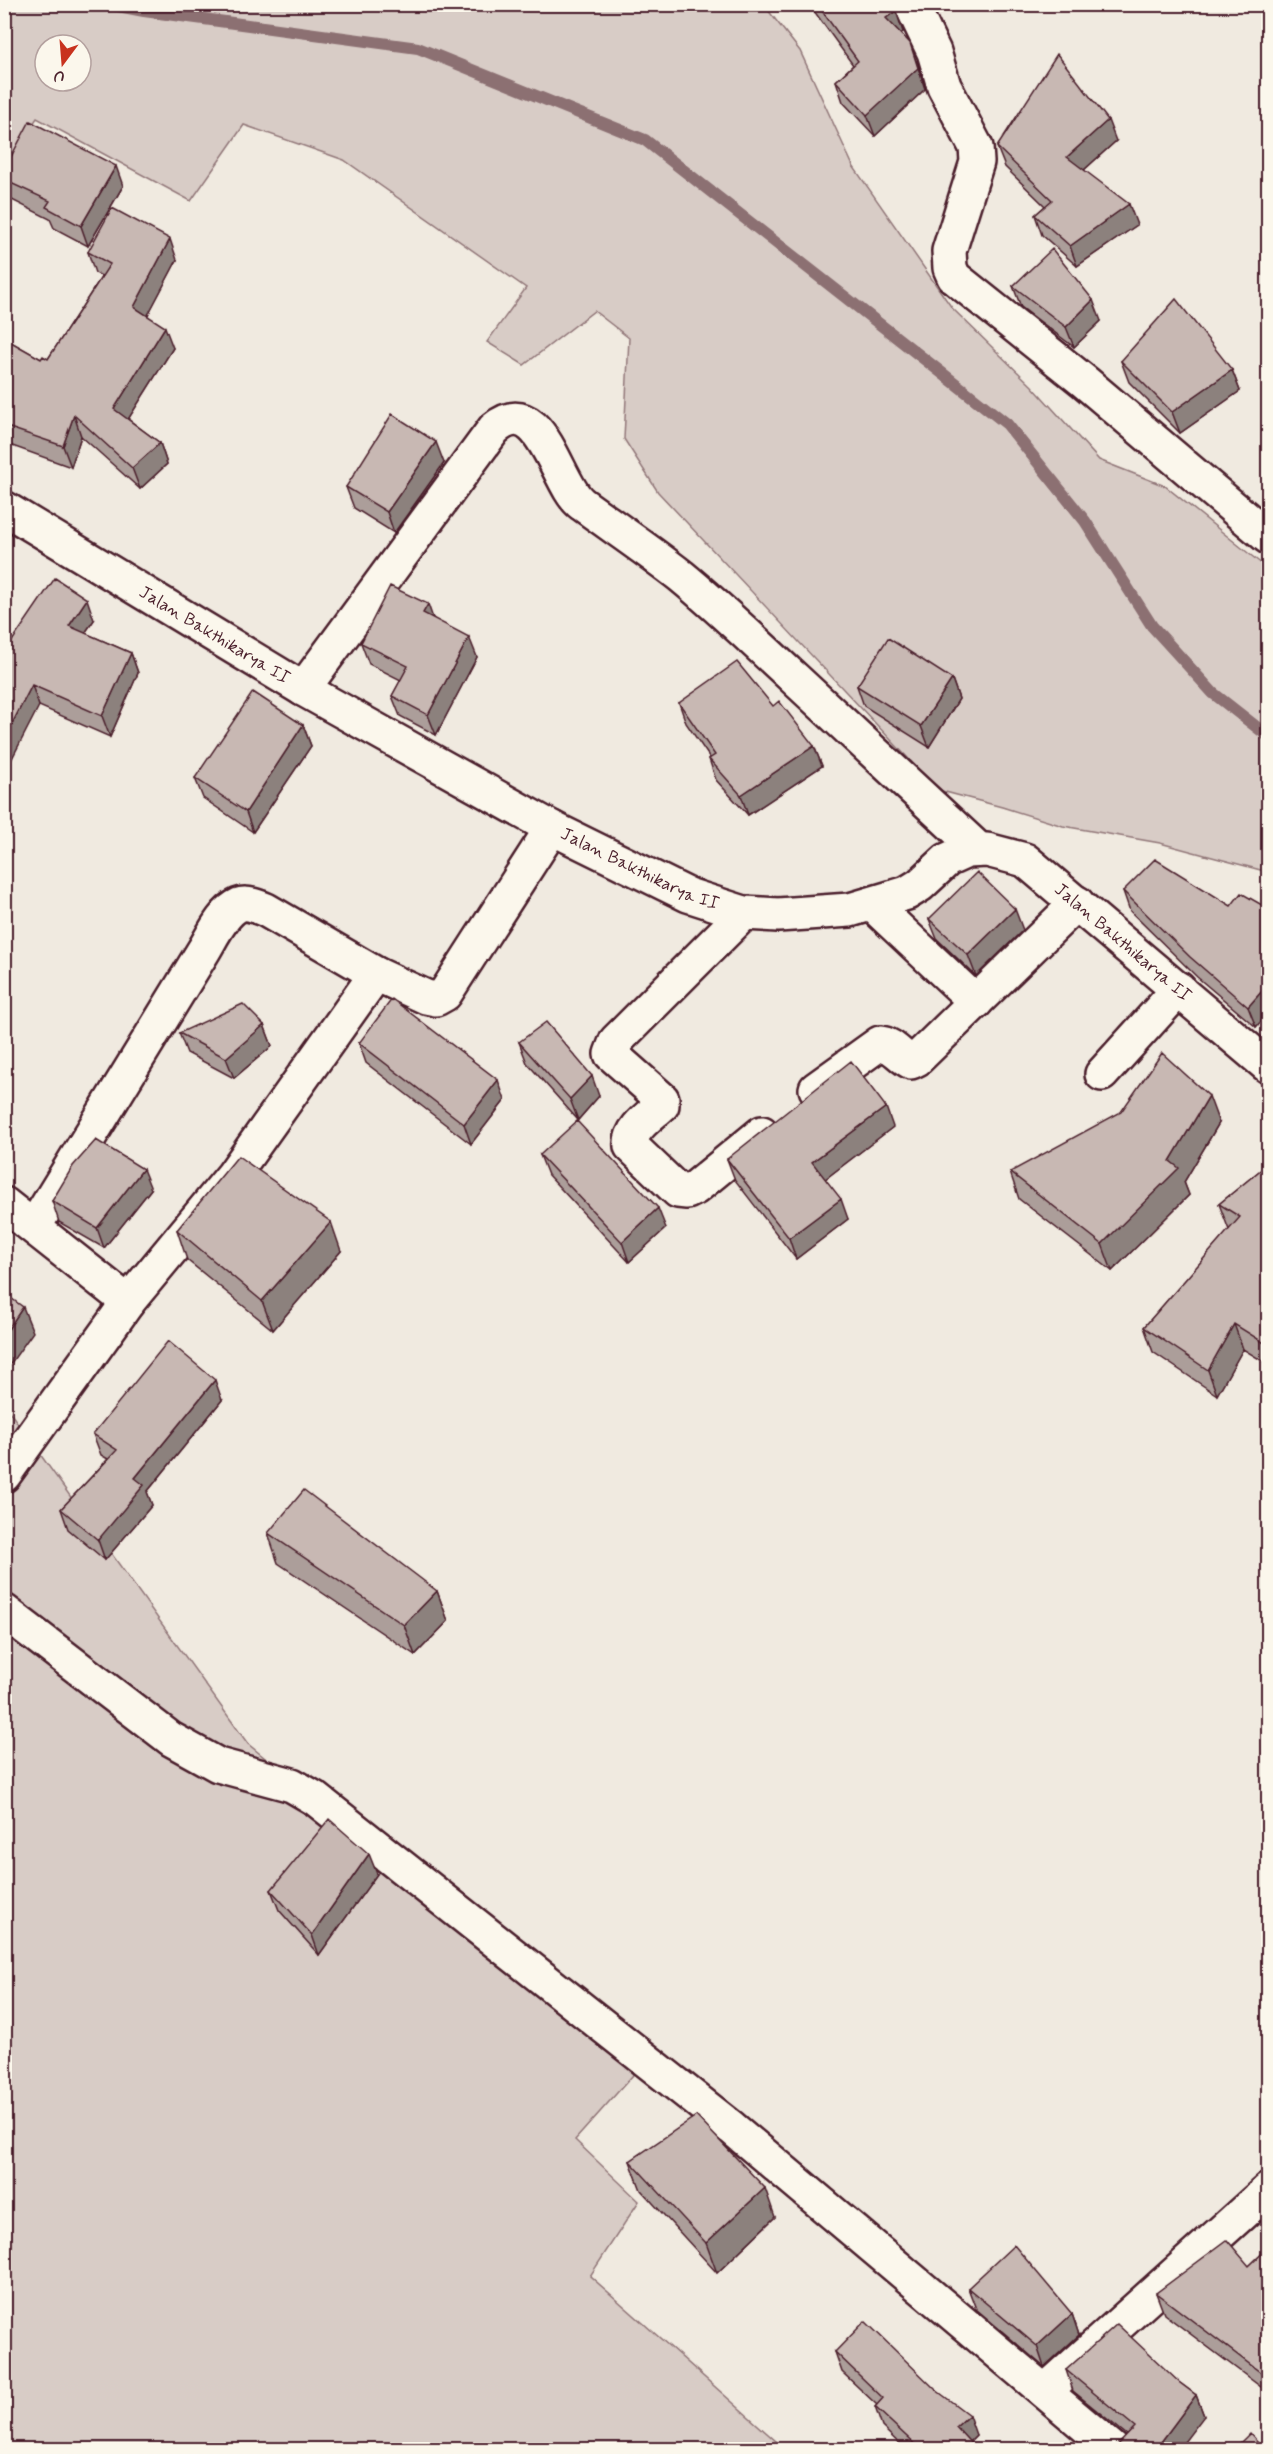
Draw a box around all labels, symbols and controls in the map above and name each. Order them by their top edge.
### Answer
north arrow [33,33,93,93]
text: U [51,64,67,88]
street label: Jalan Bakthikarya II [134,580,295,690]
street label: Jalan Bakthikarya II [557,822,722,916]
street label: Jalan Bakthikarya II [1049,878,1196,1008]

